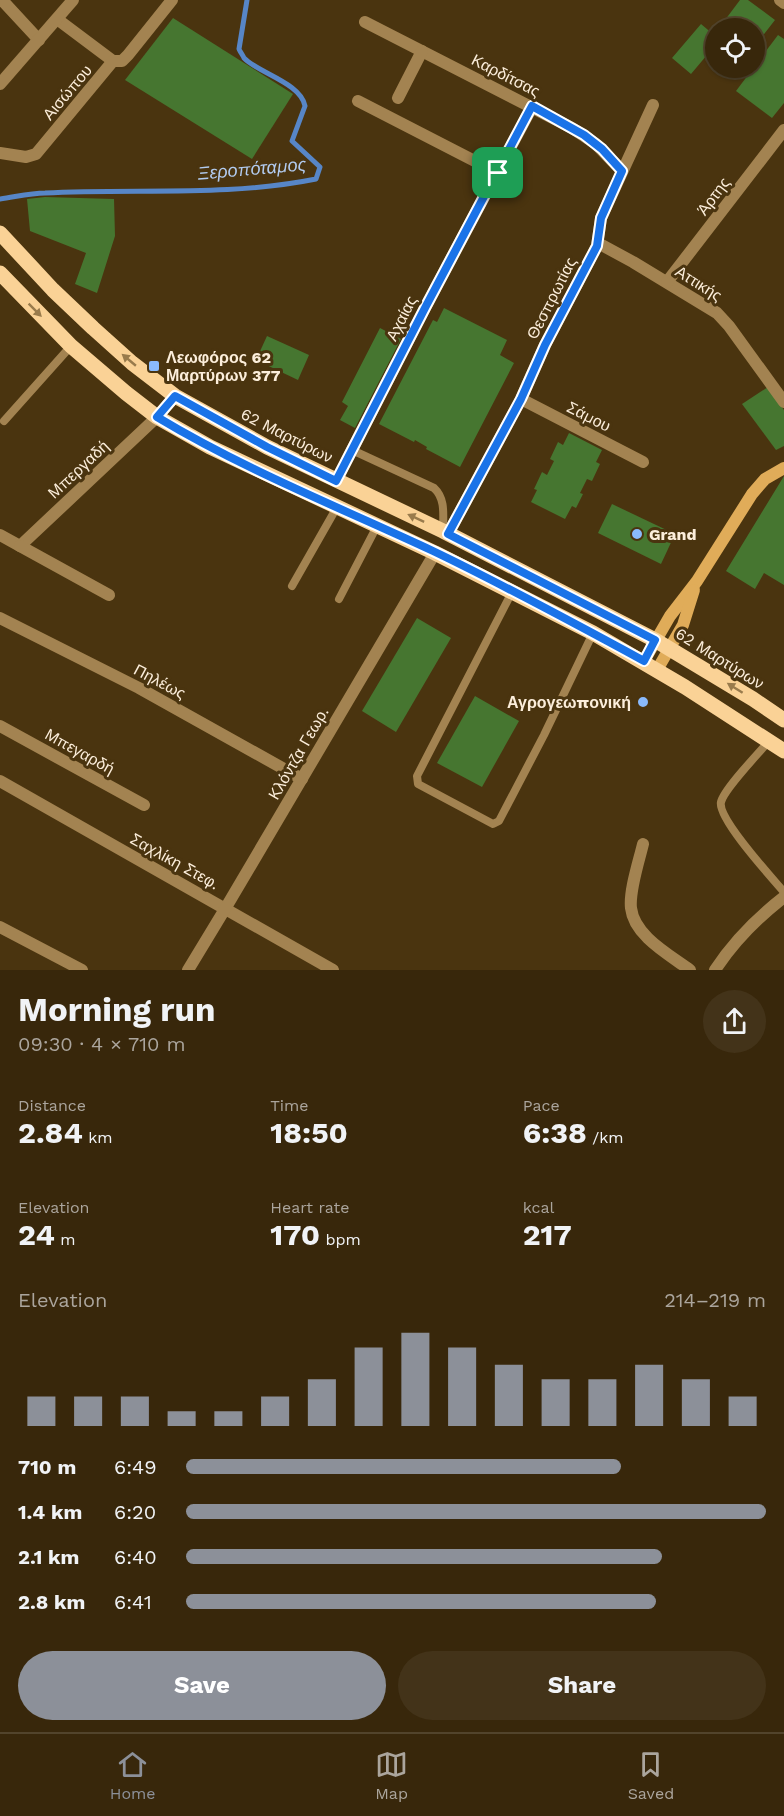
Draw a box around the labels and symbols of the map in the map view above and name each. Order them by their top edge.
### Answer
street label: Καρδίτσας [468,50,543,101]
street label: Αισώπου [39,61,96,124]
pin [472,147,523,198]
water label: Ξεροπόταμος [196,153,307,184]
street label: Άρτης [693,173,734,219]
street label: Θεσπρωτίας [523,254,580,342]
street label: Αττικής [672,262,726,305]
street label: Αχαίας [382,292,421,344]
one-way arrow [27,303,41,317]
place label: Λεωφόρος 62 Μαρτύρων 377 [166,348,281,385]
one-way arrow [122,354,137,367]
marker: Λεωφόρος 62 Μαρτύρων 377 [147,359,161,373]
street label: Σάμου [564,397,614,436]
street label: 62 Μαρτύρων [238,404,336,467]
street label: Μπεργαδή [44,436,113,502]
one-way arrow [408,514,425,523]
place label: Grand [649,525,697,544]
marker: Grand [630,527,644,541]
street label: 62 Μαρτύρων [672,624,767,693]
street label: Πηλέως [131,660,189,703]
one-way arrow [727,683,743,694]
place label: Αγρογεωπονική [507,693,631,712]
marker: Αγρογεωπονική [636,695,650,709]
street label: Κλόντζα Γεωρ. [264,704,333,803]
street label: Μπεγαρδή [42,725,118,778]
street label: Σαχλίκη Στεφ. [127,829,223,894]

